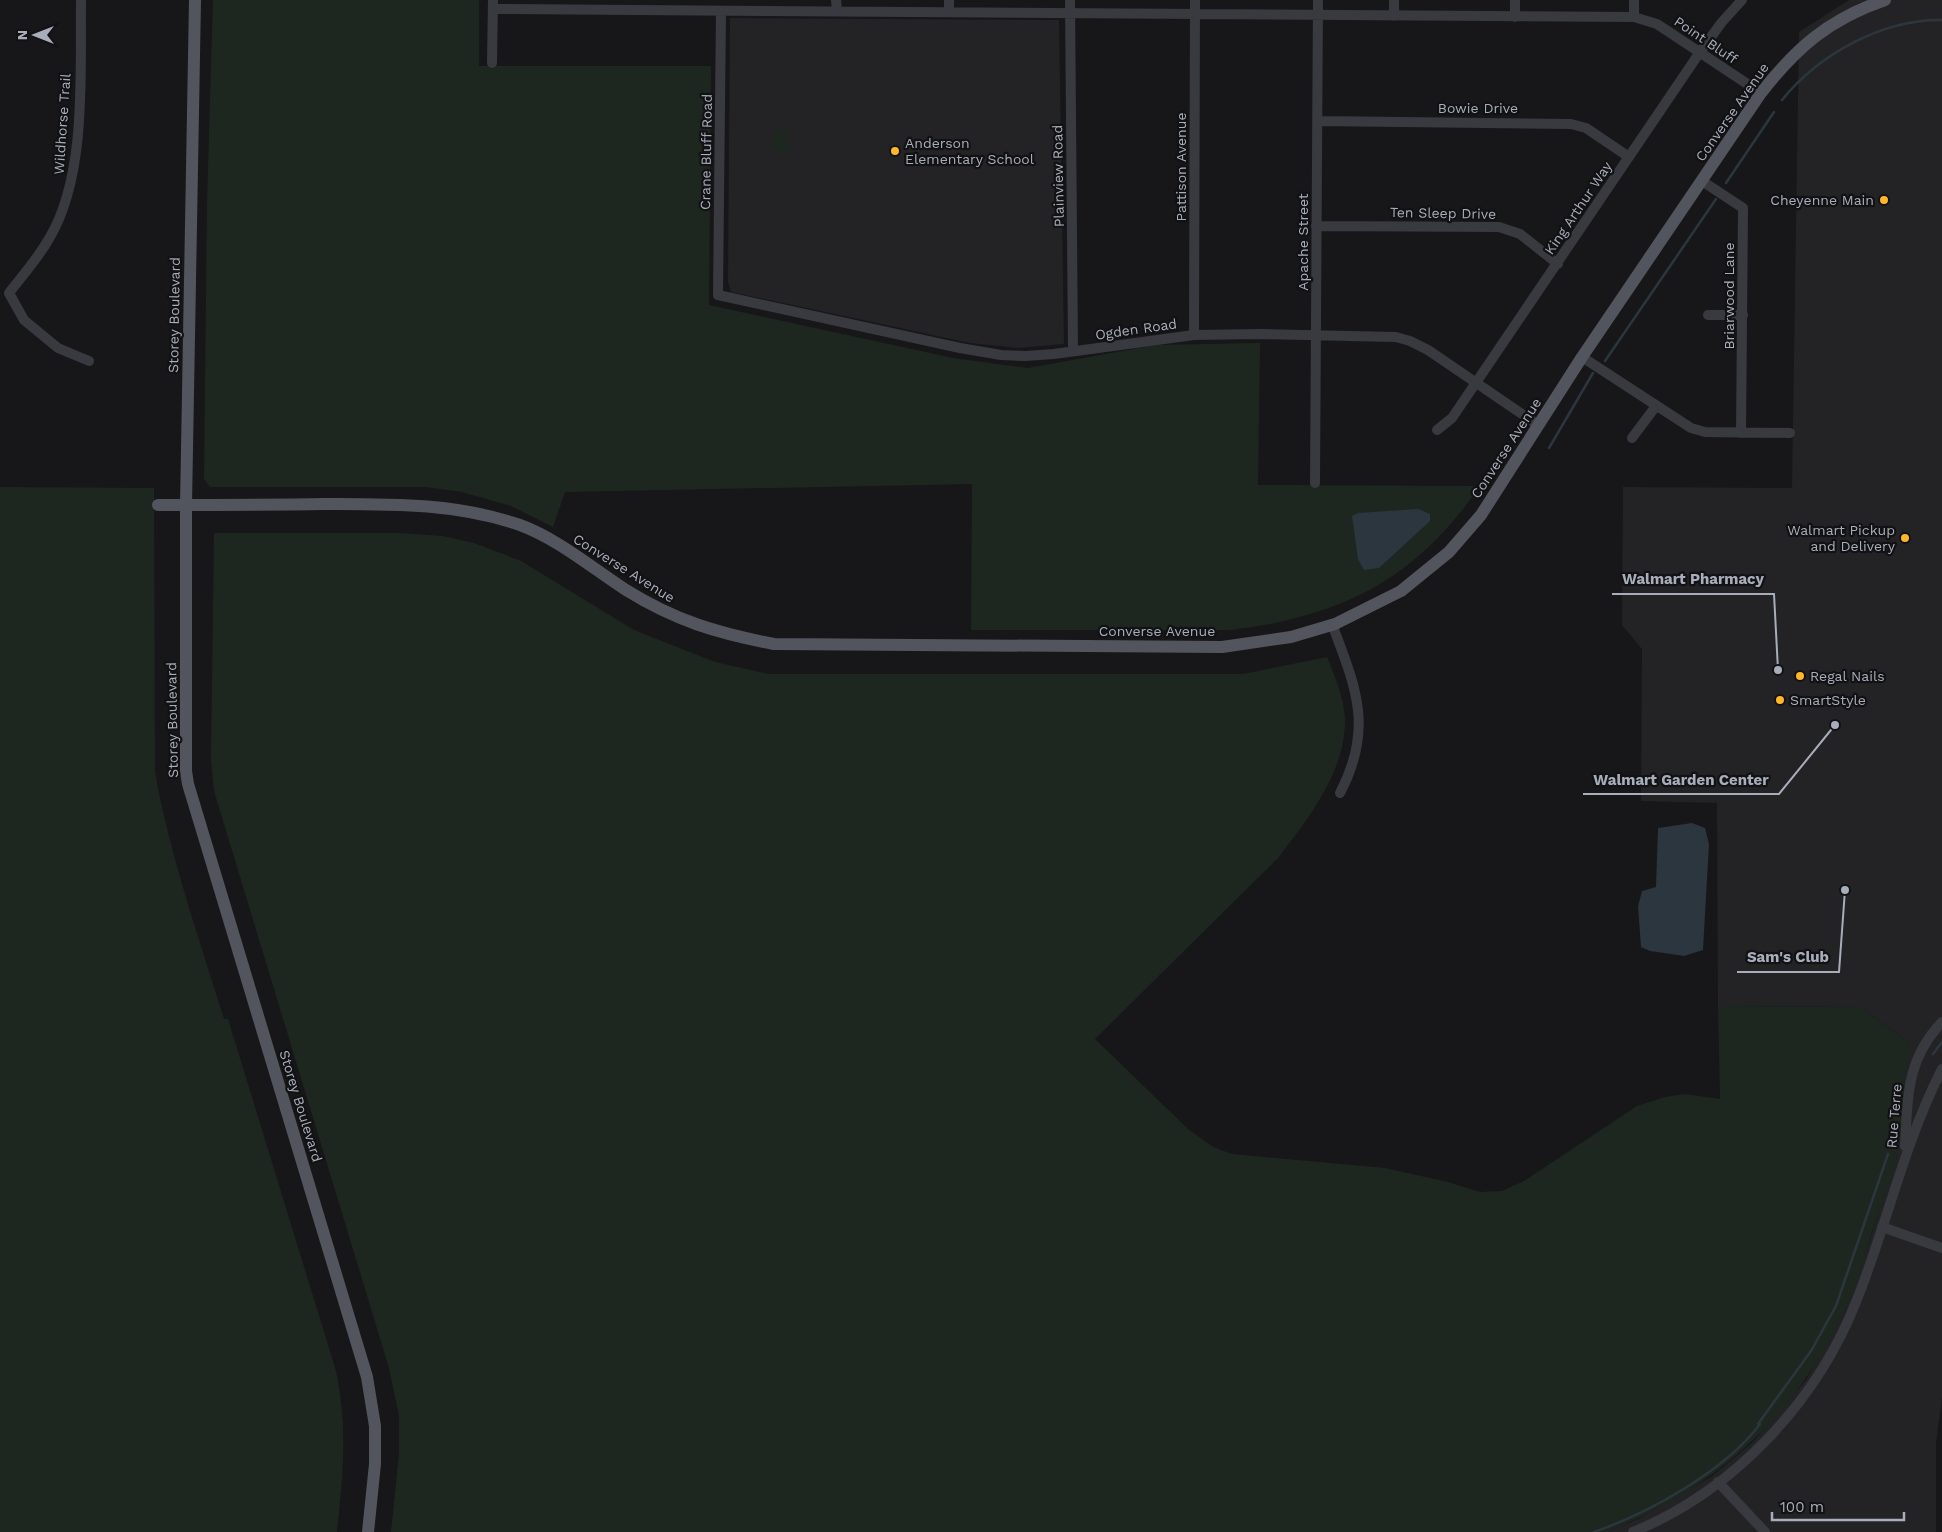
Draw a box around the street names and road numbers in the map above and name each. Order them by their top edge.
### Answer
street label: Point Bluff [1671,13,1741,67]
street label: Converse Avenue [1692,60,1772,164]
street label: Wildhorse Trail [50,72,74,175]
street label: Crane Bluff Road [697,94,715,210]
street label: Bowie Drive [1438,100,1518,116]
street label: Pattison Avenue [1173,113,1189,221]
street label: Plainview Road [1049,125,1067,227]
street label: King Arthur Way [1541,158,1615,257]
street label: Apache Street [1295,193,1311,291]
street label: Ten Sleep Drive [1390,204,1496,222]
street label: Briarwood Lane [1721,242,1737,350]
street label: Storey Boulevard [165,257,183,373]
street label: Ogden Road [1094,315,1178,343]
street label: Converse Avenue [1468,395,1544,501]
street label: Converse Avenue [570,530,678,606]
street label: Converse Avenue [1099,623,1215,639]
street label: Storey Boulevard [163,662,181,778]
street label: Storey Boulevard [276,1048,326,1164]
street label: Rue Terre [1883,1083,1905,1149]

